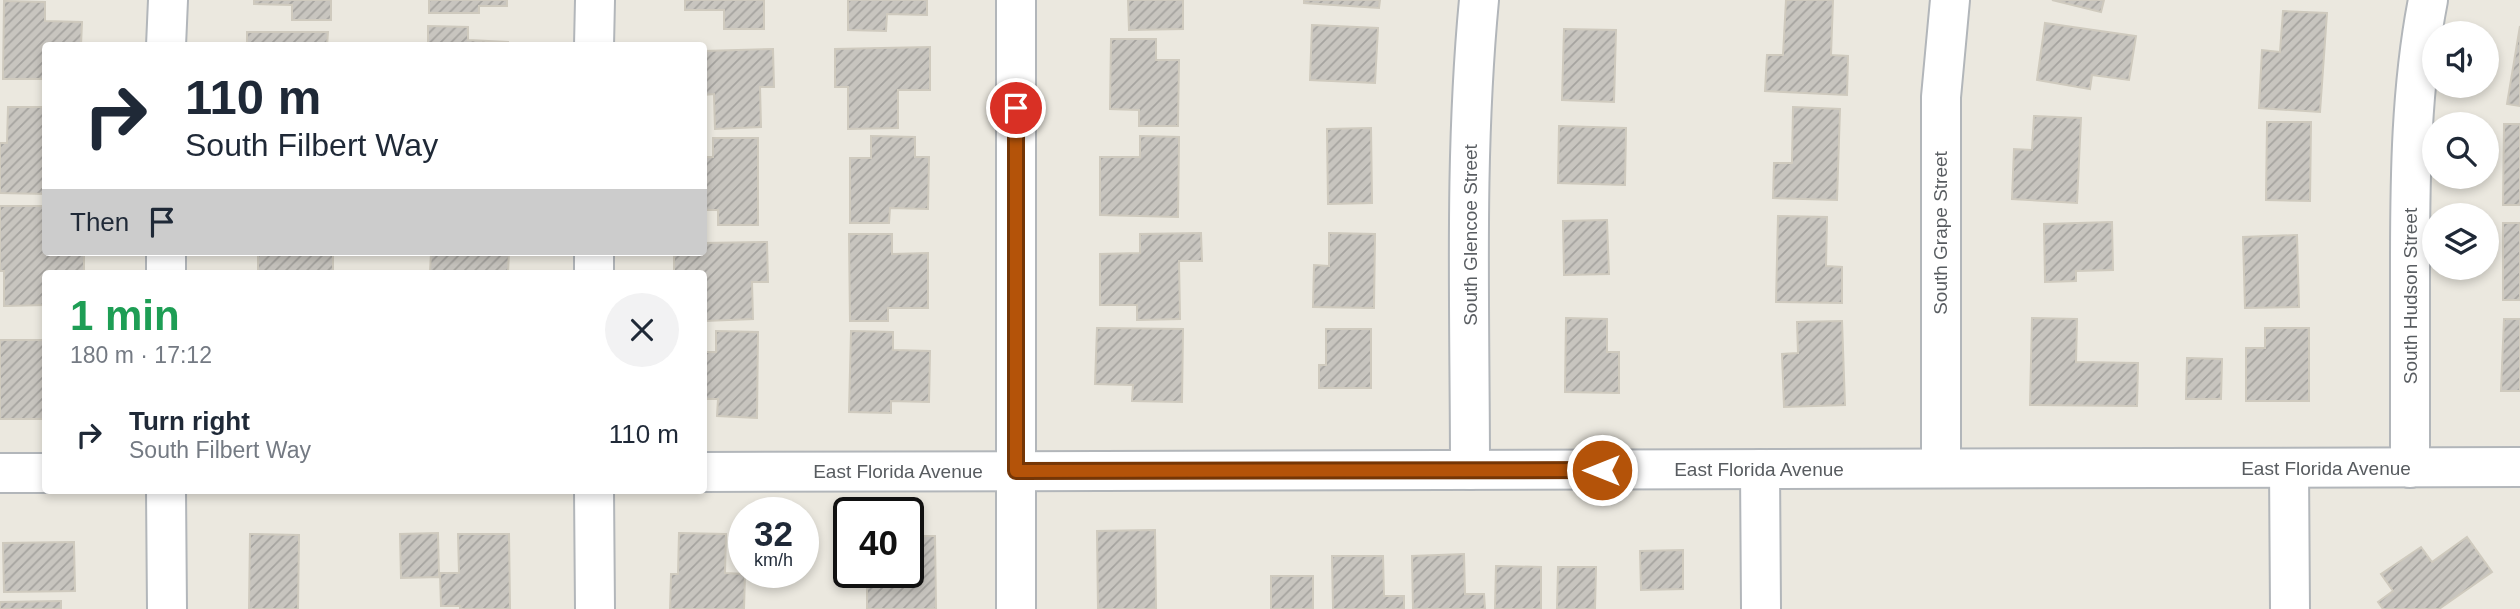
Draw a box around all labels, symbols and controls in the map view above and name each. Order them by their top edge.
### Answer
map controls [2422,21,2499,280]
button: sound [2422,21,2499,98]
icon: right [70,70,161,161]
text: 110 m [185,70,321,124]
pin [986,78,1046,138]
icon: arrive [997,89,1035,127]
button: search [2422,112,2499,189]
text: South Filbert Way [185,127,438,163]
street label: South Glencoe Street [1460,143,1481,326]
street label: South Grape Street [1930,150,1951,315]
icon: arrive [143,203,181,241]
button: layers [2422,203,2499,280]
text: Then [70,207,129,237]
street label: South Hudson Street [2400,207,2421,384]
text: 1 min [70,292,180,339]
button: close [605,293,679,367]
text: 180 m · 17:12 [70,342,212,368]
text: Turn right [129,406,250,436]
icon: right [70,416,108,454]
text: 110 m [609,419,679,449]
position arrow [1565,433,1639,507]
text: South Filbert Way [129,437,311,463]
street label: East Florida Avenue [2241,458,2411,479]
street label: East Florida Avenue [1674,459,1844,480]
street label: East Florida Avenue [813,461,983,482]
speed limit sign: 40 [833,497,924,588]
text: 32 [754,514,793,553]
text: km/h [754,550,793,570]

